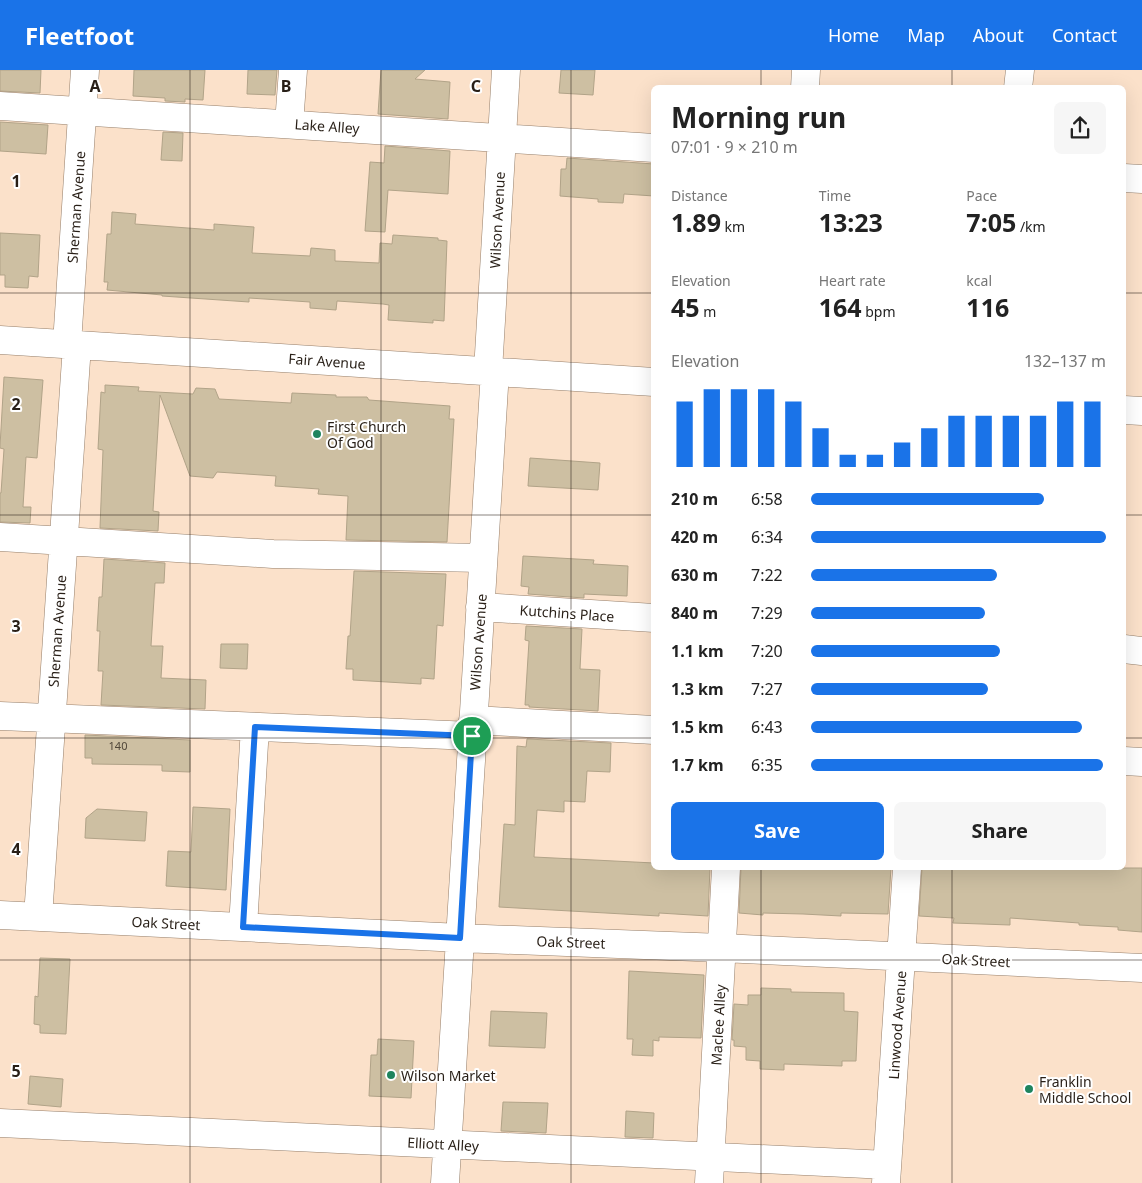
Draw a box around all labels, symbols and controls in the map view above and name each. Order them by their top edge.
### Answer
text: Fleetfoot [25,19,134,52]
text: Home [828,23,879,47]
text: Map [907,23,945,47]
text: About [973,23,1024,47]
text: Contact [1052,23,1117,47]
text: A [89,75,101,97]
text: B [281,75,291,97]
text: C [471,75,481,97]
text: Morning run [671,98,846,136]
button: share [1054,102,1106,154]
street label: Lake Alley [294,114,361,138]
text: 07:01 · 9 × 210 m [671,136,798,158]
street label: Sherman Avenue [63,150,89,264]
text: 1 [11,170,21,192]
street label: Wilson Avenue [485,171,509,269]
text: Distance [671,186,728,205]
text: Time [819,186,851,205]
text: Pace [966,186,997,205]
text: 1.89 [671,205,721,239]
text: 13:23 [819,205,883,239]
text: 7:05 [966,205,1016,239]
text: km [721,217,745,236]
text: /km [1016,217,1046,236]
text: Elevation [671,271,731,290]
text: Heart rate [819,271,886,290]
text: kcal [966,271,992,290]
text: 45 [671,290,700,324]
text: 164 [819,290,862,324]
text: 116 [966,290,1009,324]
text: m [700,302,716,321]
text: bpm [862,302,896,321]
street label: Fair Avenue [288,349,366,373]
text: Elevation [671,350,739,372]
text: 132–137 m [1024,350,1106,372]
text: 2 [11,393,21,415]
place label: First Church Of God [327,417,406,452]
marker: First Church Of God [311,428,323,440]
text: 210 m [671,488,718,510]
text: 6:58 [751,488,783,510]
text: 420 m [671,526,718,548]
text: 6:34 [751,526,783,548]
text: 630 m [671,564,718,586]
text: 7:22 [751,564,783,586]
street label: Sherman Avenue [44,574,70,688]
street label: Wilson Avenue [465,593,491,691]
street label: Kutchins Place [519,600,615,626]
text: 840 m [671,602,718,624]
text: 7:29 [751,602,783,624]
text: 3 [11,615,21,637]
text: 1.1 km [671,640,723,662]
text: 7:20 [751,640,783,662]
text: 1.3 km [671,678,723,700]
text: 7:27 [751,678,783,700]
pin [451,715,493,757]
text: 1.5 km [671,716,723,738]
text: 6:43 [751,716,783,738]
icon: arrive [458,722,486,750]
house number: 140 [109,738,127,753]
text: 1.7 km [671,754,723,776]
text: 6:35 [751,754,783,776]
button: Save [671,802,884,860]
button: Share [894,802,1106,860]
text: 4 [11,838,21,860]
street label: Oak Street [131,912,201,934]
street label: Oak Street [536,931,606,953]
street label: Oak Street [941,949,1011,971]
street label: Linwood Avenue [884,970,910,1080]
street label: Maclee Alley [706,983,730,1066]
text: 5 [11,1060,21,1082]
place label: Wilson Market [401,1066,495,1085]
marker: Wilson Market [385,1069,397,1081]
place label: Franklin Middle School [1039,1072,1131,1107]
marker: Franklin Middle School [1023,1083,1035,1095]
street label: Elliott Alley [407,1133,480,1155]

